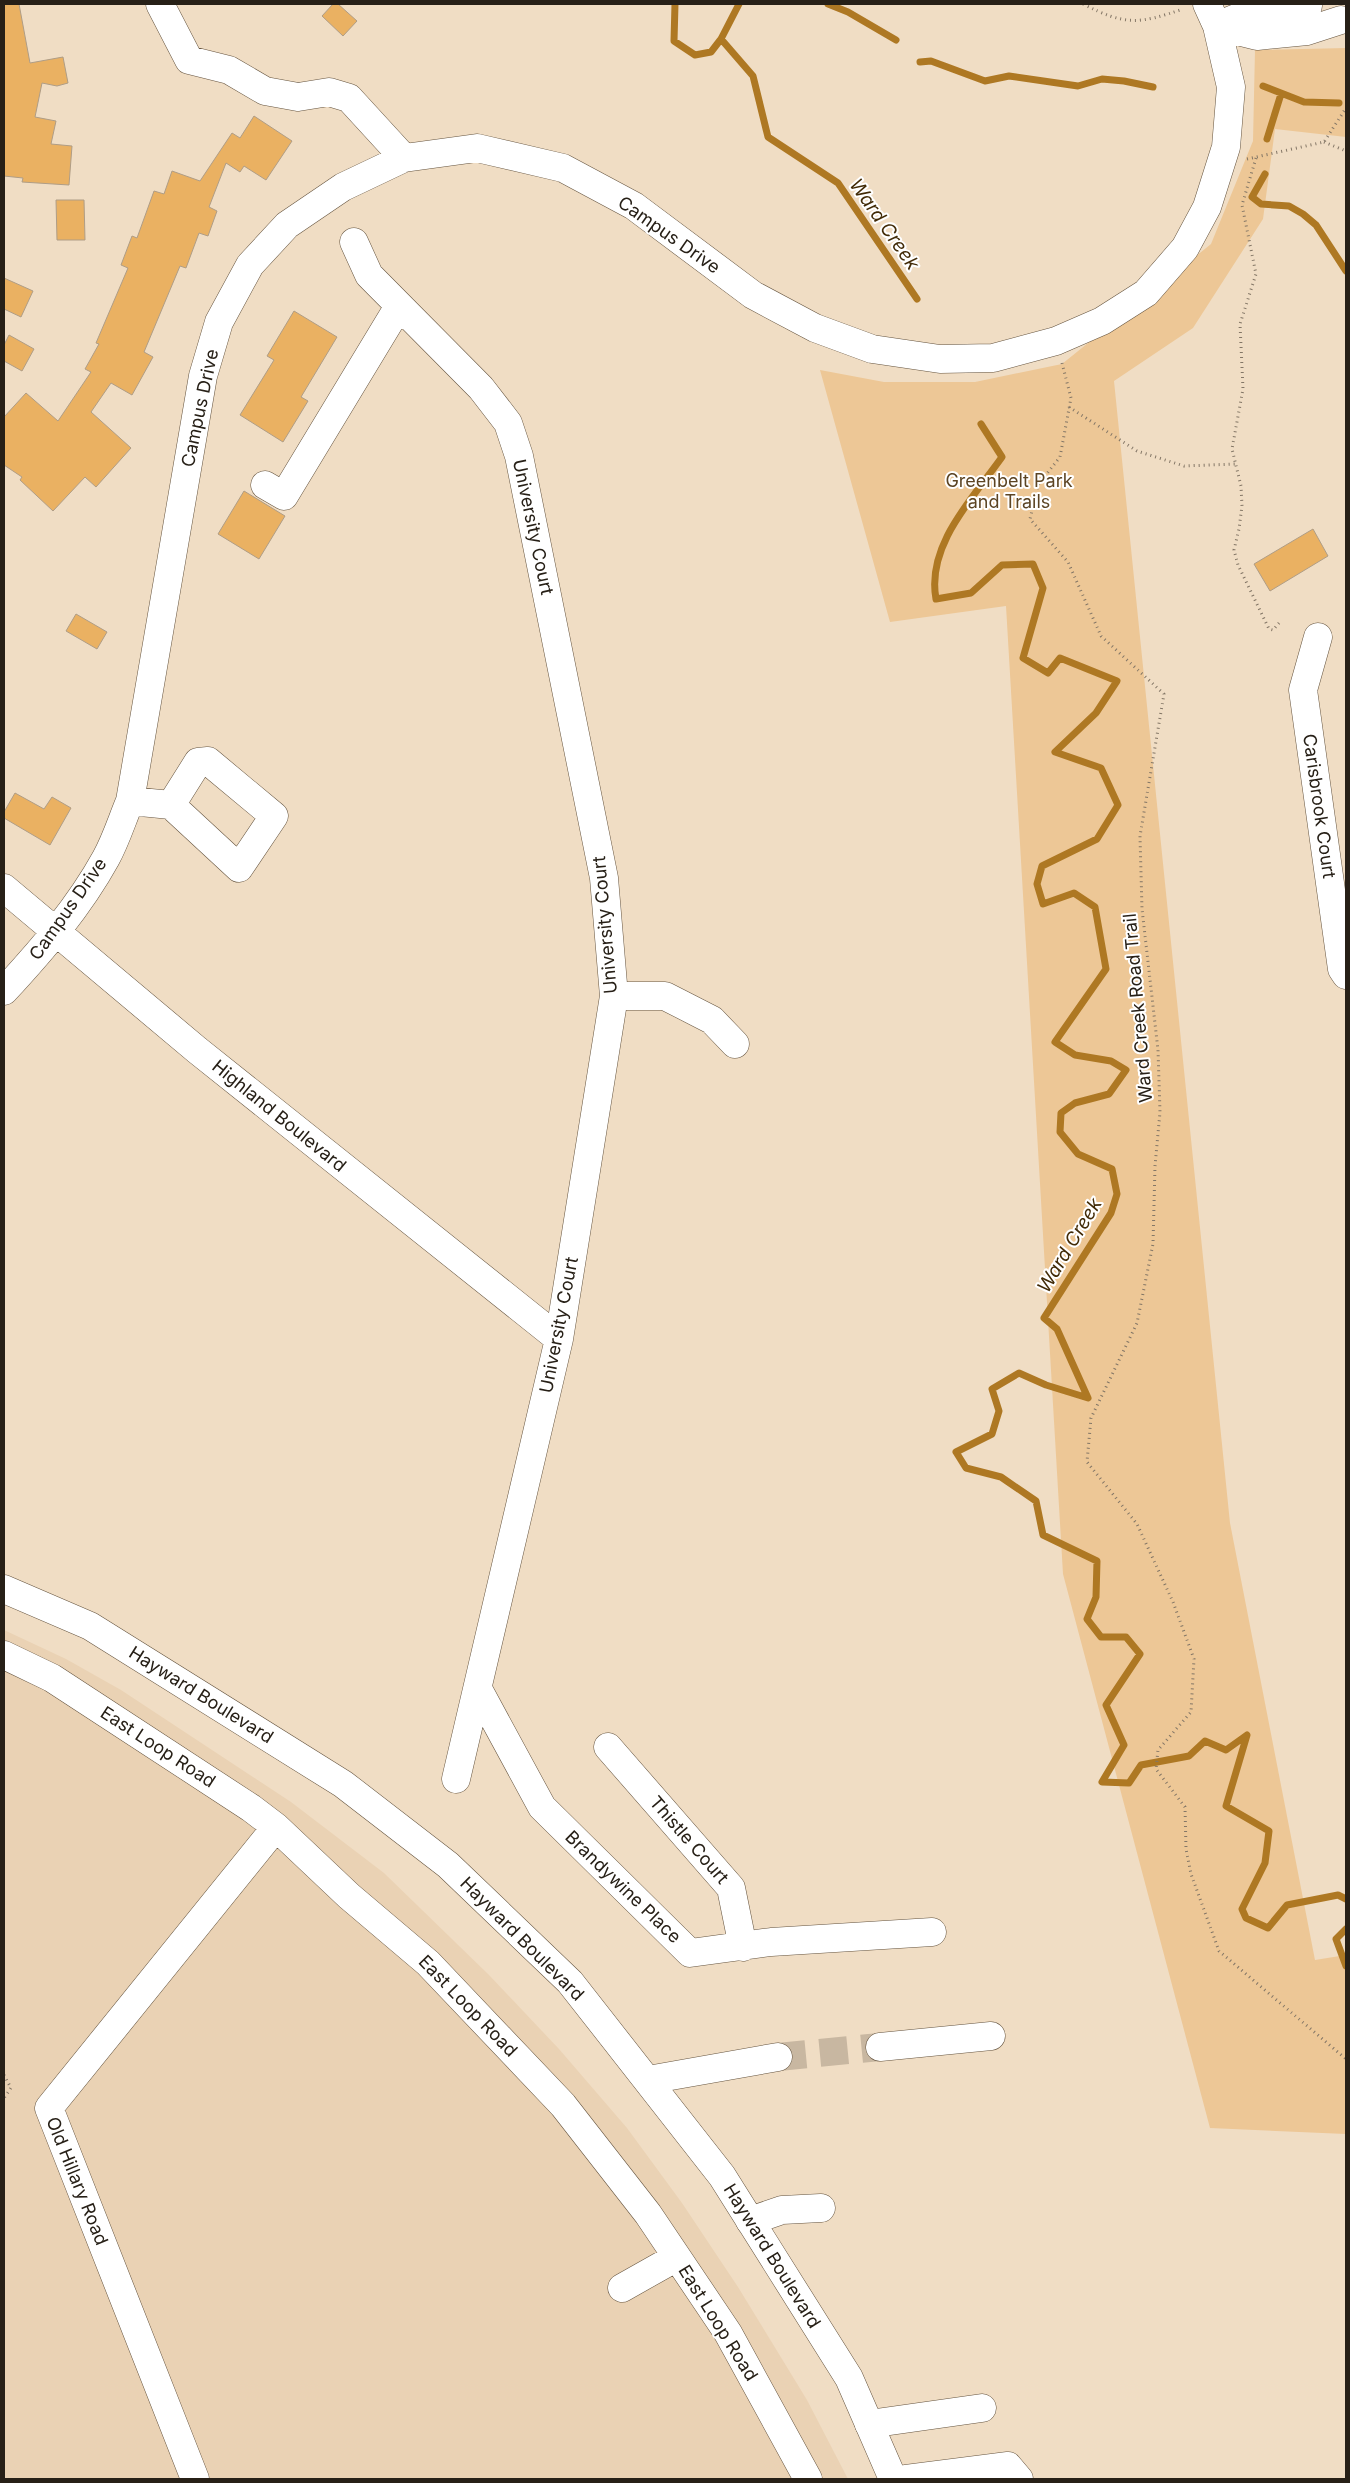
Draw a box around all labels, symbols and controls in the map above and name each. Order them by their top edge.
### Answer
water label: Ward Creek [845,174,925,275]
street label: Campus Drive [614,192,724,278]
street label: Campus Drive [177,347,222,469]
street label: University Court [509,457,558,597]
park label: Greenbelt Park and Trails [945,470,1073,512]
street label: Carisbrook Court [1299,732,1340,880]
street label: Campus Drive [25,854,111,964]
street label: University Court [588,855,621,995]
street label: Ward Creek Road Trail [1119,913,1156,1103]
street label: Highland Boulevard [208,1055,350,1176]
water label: Ward Creek [1032,1193,1107,1297]
street label: University Court [535,1255,582,1395]
street label: Hayward Boulevard [125,1642,277,1747]
street label: East Loop Road [97,1702,220,1792]
street label: Thistle Court [646,1791,733,1888]
street label: Brandywine Place [561,1826,686,1947]
street label: Hayward Boulevard [456,1872,589,2005]
street label: East Loop Road [415,1951,522,2061]
street label: Old Hillary Road [42,2114,113,2248]
street label: Hayward Boulevard [720,2180,825,2332]
street label: East Loop Road [674,2261,762,2385]

